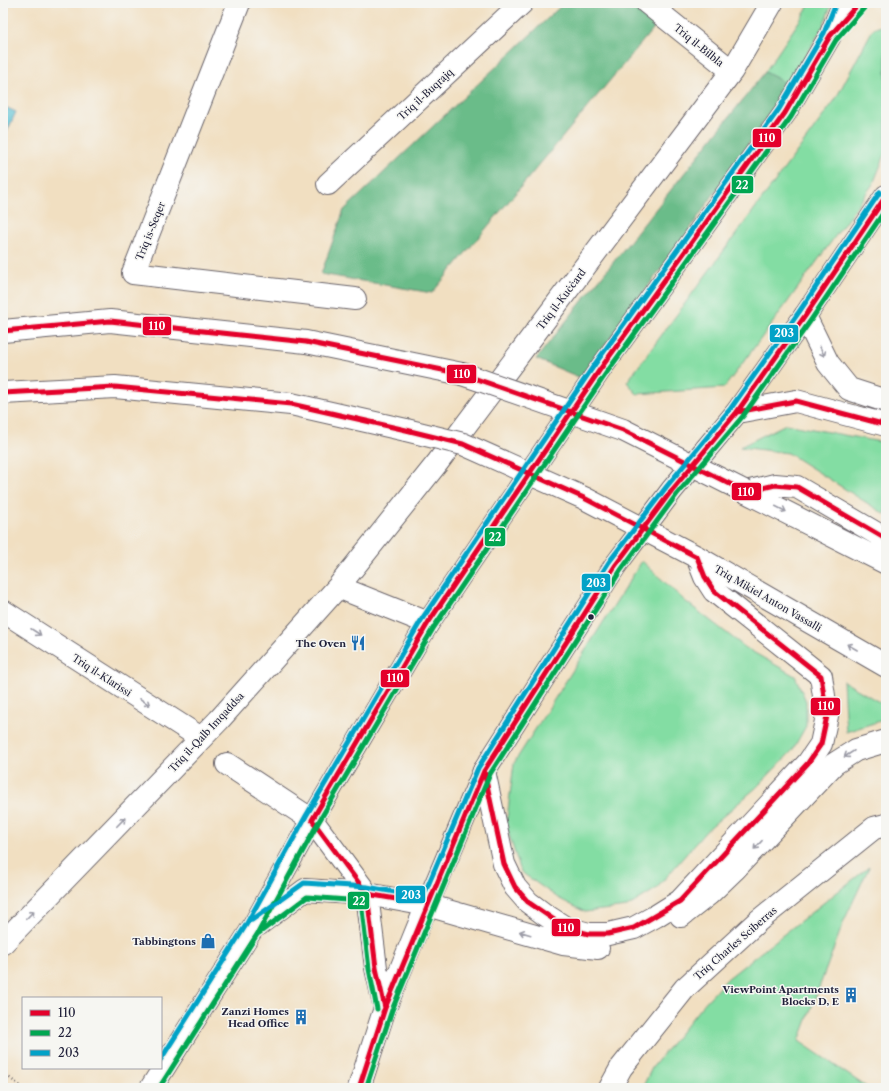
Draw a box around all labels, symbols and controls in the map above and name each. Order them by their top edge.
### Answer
street label: Triq il-Bilbla [671,21,727,70]
street label: Triq il-Buqrajq [395,65,456,123]
line badge: 110 [752,128,782,148]
text: 110 [759,131,775,145]
line badge: 22 [731,175,754,194]
text: 22 [736,178,749,192]
street label: Triq is-Seqer [133,199,168,262]
street label: Triq il-Kuċċard [534,266,589,333]
line badge: 110 [142,316,172,336]
text: 110 [149,319,165,333]
line badge: 203 [769,324,799,343]
text: 203 [774,326,794,340]
one-way arrow [819,345,826,357]
line badge: 110 [446,364,477,384]
text: 110 [454,367,470,381]
line badge: 110 [731,482,762,501]
text: 110 [738,485,754,499]
one-way arrow [775,506,787,514]
line badge: 22 [484,527,506,547]
text: 22 [489,530,502,544]
street label: Triq Mikiel Anton Vassalli [712,562,824,635]
line badge: 203 [581,573,611,592]
text: 203 [586,576,606,590]
unlabelled marker [586,612,596,622]
one-way arrow [30,628,41,636]
restaurant icon: The Oven [349,634,367,652]
place label: The Oven [296,637,346,650]
one-way arrow [846,642,858,650]
street label: Triq il-Klarissi [70,651,134,699]
line badge: 110 [380,669,410,688]
text: 110 [387,671,403,685]
street label: Triq il-Qalb Imqaddsa [166,689,247,775]
line badge: 110 [810,697,841,716]
one-way arrow [139,698,150,706]
text: 110 [818,699,834,713]
one-way arrow [844,750,855,758]
one-way arrow [116,817,126,827]
one-way arrow [753,840,762,850]
line badge: 203 [395,885,426,904]
text: 203 [401,888,421,902]
line badge: 22 [347,891,370,910]
text: 22 [353,894,366,908]
street label: Triq Charles Sciberras [691,904,780,983]
one-way arrow [25,910,35,920]
line badge: 110 [551,918,581,937]
text: 110 [558,921,574,935]
one-way arrow [519,929,532,936]
shop icon: Tabbingtons [199,932,217,950]
place label: Tabbingtons [132,935,196,948]
place label: ViewPoint Apartments Blocks D, E [722,983,839,1008]
building icon: ViewPoint Apartments Blocks D, E [842,986,860,1004]
legend [22,997,162,1069]
text: 110 [58,1005,76,1020]
place label: Zanzi Homes Head Office [222,1005,289,1030]
building icon: Zanzi Homes Head Office [292,1008,310,1026]
text: 22 [58,1025,72,1040]
text: 203 [58,1045,79,1060]

